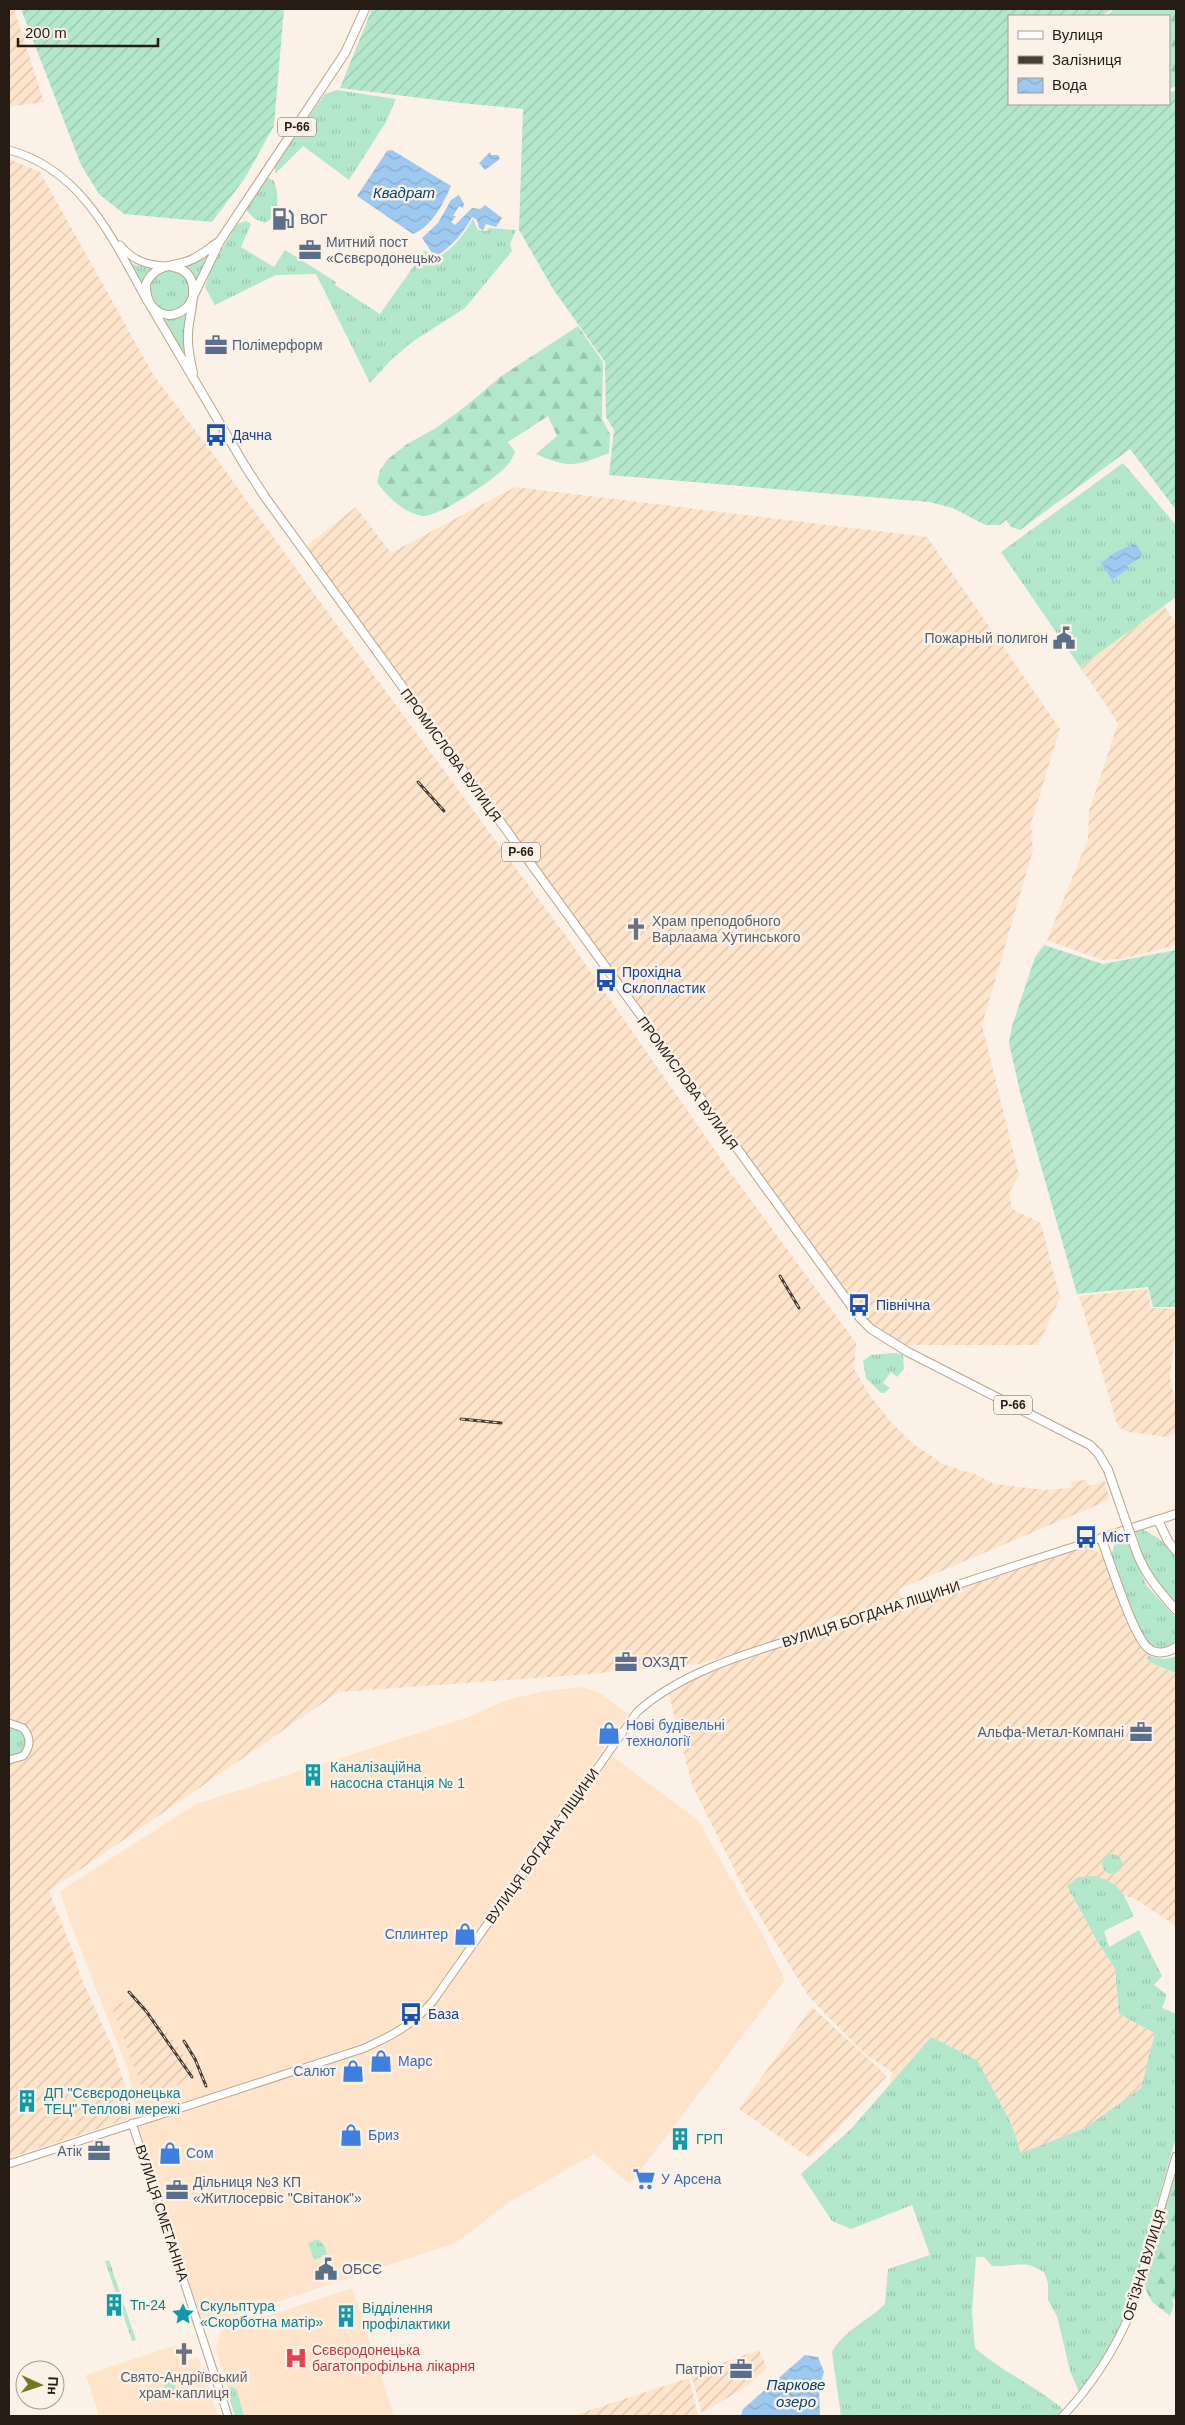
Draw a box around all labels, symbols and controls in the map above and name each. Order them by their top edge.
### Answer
scale bar [18,15,158,47]
legend [1008,15,1170,105]
text: 200 m [25,24,67,41]
text: Вулиця [1052,26,1103,43]
text: Залізниця [1052,51,1122,68]
text: Вода [1052,76,1088,93]
road number: Р-66 [278,118,316,136]
water label: Квадрат [373,184,435,201]
fuel station icon: ВОГ [270,206,296,232]
place label: ВОГ [300,211,328,227]
place label: Митний пост «Сєвєродонецьк» [326,234,442,266]
office icon: Митний пост «Сєвєродонецьк» [297,237,323,263]
office icon: Полімерформ [203,332,229,358]
place label: Полімерформ [232,337,323,353]
bus stop icon: Дачна [203,422,229,448]
place label: Дачна [232,427,272,443]
public building icon: Пожарный полигон [1051,625,1077,651]
place label: Пожарный полигон [925,630,1048,646]
street label: ПРОМИСЛОВА ВУЛИЦЯ [397,685,505,825]
road number: Р-66 [502,842,540,862]
place label: Храм преподобного Варлаама Хутинського [652,913,801,945]
church icon: Храм преподобного Варлаама Хутинського [623,916,649,942]
place label: Прохідна Склопластик [622,964,706,996]
bus stop icon: Прохідна Склопластик [593,967,619,993]
street label: ПРОМИСЛОВА ВУЛИЦЯ [634,1013,742,1153]
bus stop icon: Північна [846,1292,872,1318]
place label: Північна [876,1297,930,1313]
road number: Р-66 [994,1396,1032,1414]
bus stop icon: Міст [1073,1524,1099,1550]
place label: Міст [1102,1529,1131,1545]
street label: ВУЛИЦЯ БОГДАНА ЛІЩИНИ [780,1578,962,1650]
office icon: ОХЗДТ [613,1649,639,1675]
place label: ОХЗДТ [642,1654,688,1670]
place label: Нові будівельні технології [626,1717,725,1749]
office icon: Альфа-Метал-Компані [1128,1719,1154,1745]
shop icon: Нові будівельні технології [596,1720,622,1746]
place label: Альфа-Метал-Компані [977,1724,1124,1740]
place label: Каналізаційна насосна станція № 1 [330,1759,465,1791]
building icon: Каналізаційна насосна станція № 1 [300,1762,326,1788]
street label: ВУЛИЦЯ БОГДАНА ЛІЩИНИ [482,1765,602,1927]
shop icon: Сплинтер [452,1921,478,1947]
place label: Сплинтер [385,1926,448,1942]
bus stop icon: База [398,2001,424,2027]
place label: База [428,2006,459,2022]
shop icon: Марс [368,2048,394,2074]
place label: Марс [398,2053,432,2069]
shop icon: Салют [340,2058,366,2084]
place label: Салют [293,2063,337,2079]
place label: ДП "Сєвєродонецька ТЕЦ" Теплові мережі [44,2085,181,2117]
building icon: ДП "Сєвєродонецька ТЕЦ" Теплові мережі [14,2088,40,2114]
shop icon: Бриз [338,2122,364,2148]
building icon: ГРП [667,2126,693,2152]
place label: Бриз [368,2127,399,2143]
place label: ГРП [696,2131,723,2147]
office icon: Атік [86,2138,112,2164]
shop icon: Сом [157,2140,183,2166]
place label: Атік [57,2143,83,2159]
street label: ВУЛИЦЯ СМЕТАНІНА [132,2143,192,2284]
place label: Сом [186,2145,214,2161]
supermarket icon: У Арсена [631,2166,657,2192]
place label: У Арсена [661,2171,721,2187]
place label: Дільниця №3 КП «Житлосервіс "Світанок"» [193,2174,362,2206]
office icon: Дільниця №3 КП «Житлосервіс "Світанок"» [164,2177,190,2203]
street label: ОБ’ЇЗНА ВУЛИЦЯ [1119,2207,1169,2323]
public building icon: ОБСЄ [313,2256,339,2282]
place label: ОБСЄ [342,2261,382,2277]
building icon: Тп-24 [101,2292,127,2318]
place label: Тп-24 [130,2297,166,2313]
place label: Скульптура «Скорботна матір» [200,2298,323,2330]
place label: Відділення профілактики [362,2300,450,2332]
place icon: Скульптура «Скорботна матір» [170,2301,196,2327]
building icon: Відділення профілактики [333,2303,359,2329]
church icon: Свято-Андріївський храм-каплиця [171,2341,197,2367]
place label: Сєвєродонецька багатопрофільна лікарня [312,2342,475,2374]
hospital icon: Сєвєродонецька багатопрофільна лікарня [283,2345,309,2371]
office icon: Патріот [728,2356,754,2382]
north arrow [15,2360,65,2410]
place label: Патріот [675,2361,725,2377]
place label: Свято-Андріївський храм-каплиця [120,2369,248,2401]
text: Пн [45,2376,61,2395]
water label: Паркове озеро [767,2376,825,2410]

